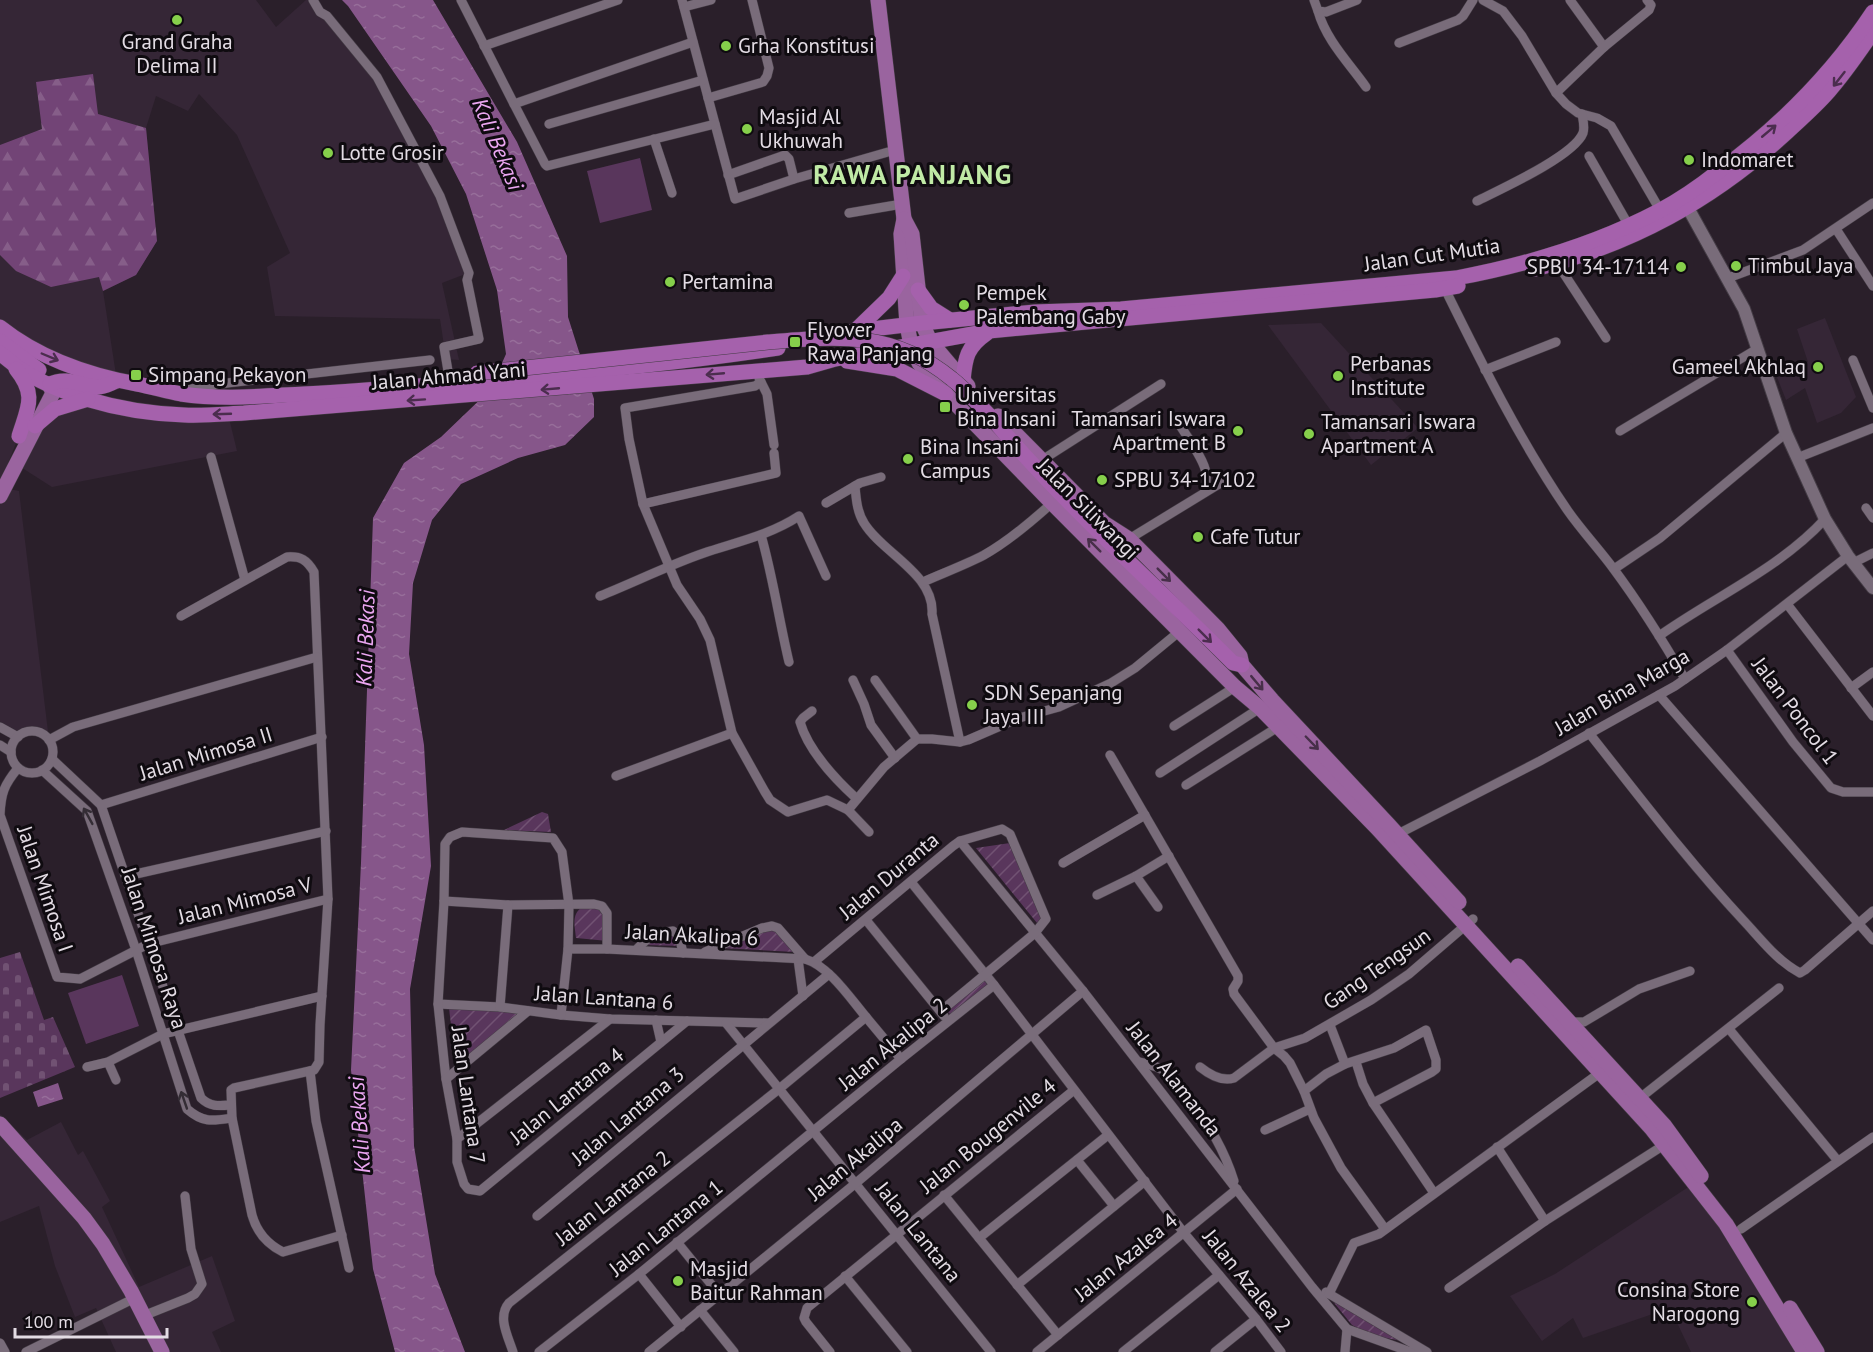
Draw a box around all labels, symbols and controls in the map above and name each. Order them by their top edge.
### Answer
marker: Grand Graha Delima II [170,13,184,27]
place label: Grand Graha Delima II [121,28,233,79]
place label: Grha Konstitusi [738,32,875,59]
marker: Grha Konstitusi [719,39,733,53]
one-way arrow [1832,71,1845,87]
water label: Kali Bekasi [466,94,530,195]
place label: Masjid Al Ukhuwah [759,103,843,154]
marker: Masjid Al Ukhuwah [740,122,754,136]
one-way arrow [1761,125,1777,138]
place label: Lotte Grosir [340,139,444,166]
marker: Lotte Grosir [321,146,335,160]
place label: Indomaret [1701,146,1794,173]
marker: Indomaret [1682,153,1696,167]
district label: RAWA PANJANG [813,157,1013,191]
street label: Jalan Cut Mutia [1361,232,1502,278]
place label: Timbul Jaya [1748,252,1853,279]
place label: SPBU 34-17114 [1527,253,1669,280]
marker: Timbul Jaya [1729,259,1743,273]
marker: SPBU 34-17114 [1674,260,1688,274]
place label: Pertamina [682,268,774,295]
marker: Pertamina [663,275,677,289]
place label: Pempek Palembang Gaby [976,279,1126,330]
marker: Pempek Palembang Gaby [957,298,971,312]
place label: Flyover Rawa Panjang [807,316,933,367]
marker: Flyover Rawa Panjang [788,335,802,349]
place label: Perbanas Institute [1350,350,1431,401]
one-way arrow [40,352,58,363]
place label: Gameel Akhlaq [1672,353,1806,380]
street label: Jalan Ahmad Yani [370,355,527,396]
marker: Gameel Akhlaq [1811,360,1825,374]
place label: Simpang Pekayon [148,361,306,388]
marker: Simpang Pekayon [129,368,143,382]
one-way arrow [705,369,725,380]
marker: Perbanas Institute [1331,369,1345,383]
place label: Universitas Bina Insani [957,381,1056,432]
one-way arrow [541,383,561,394]
one-way arrow [407,394,427,405]
marker: Universitas Bina Insani [938,400,952,414]
place label: Tamansari Iswara Apartment B [1071,405,1226,456]
one-way arrow [212,408,232,420]
place label: Tamansari Iswara Apartment A [1321,408,1476,459]
marker: Tamansari Iswara Apartment B [1231,424,1245,438]
marker: Tamansari Iswara Apartment A [1302,427,1316,441]
place label: Bina Insani Campus [920,433,1019,484]
street label: Jalan Siliwangi [1031,451,1145,565]
marker: Bina Insani Campus [901,452,915,466]
place label: SPBU 34-17102 [1114,466,1256,493]
marker: SPBU 34-17102 [1095,473,1109,487]
place label: Cafe Tutur [1210,523,1301,550]
marker: Cafe Tutur [1191,530,1205,544]
one-way arrow [1087,538,1102,553]
one-way arrow [1157,567,1171,582]
water label: Kali Bekasi [349,588,381,687]
one-way arrow [1198,628,1213,643]
street label: Jalan Bina Marga [1549,642,1694,742]
street label: Jalan Poncol 1 [1746,651,1844,770]
one-way arrow [1250,675,1263,691]
place label: SDN Sepanjang Jaya III [983,679,1123,730]
marker: SDN Sepanjang Jaya III [965,698,979,712]
street label: Jalan Mimosa II [135,720,276,787]
one-way arrow [1305,735,1319,750]
one-way arrow [82,808,94,825]
street label: Jalan Mimosa I [11,821,80,955]
street label: Jalan Duranta [833,826,944,926]
street label: Jalan Mimosa Raya [115,863,193,1032]
street label: Jalan Mimosa V [174,871,315,930]
street label: Jalan Akalipa 6 [624,917,759,951]
street label: Gang Tengsun [1318,922,1436,1016]
street label: Jalan Lantana 6 [533,979,674,1016]
street label: Jalan Akalipa 2 [832,991,953,1097]
street label: Jalan Alamanda [1120,1015,1228,1142]
street label: Jalan Lantana 7 [445,1023,492,1166]
street label: Jalan Lantana 4 [503,1041,629,1150]
street label: Jalan Lantana 3 [565,1061,690,1171]
street label: Jalan Bougenvile 4 [913,1072,1061,1200]
water label: Kali Bekasi [342,1074,376,1174]
one-way arrow [178,1091,189,1110]
street label: Jalan Akalipa [801,1111,908,1207]
street label: Jalan Lantana 2 [549,1144,676,1252]
street label: Jalan Lantana 1 [602,1173,728,1282]
street label: Jalan Lantana [869,1175,967,1288]
street label: Jalan Azalea 4 [1068,1207,1183,1307]
street label: Jalan Azalea 2 [1197,1223,1297,1338]
place label: Masjid Baitur Rahman [690,1255,823,1306]
marker: Masjid Baitur Rahman [671,1274,685,1288]
place label: Consina Store Narogong [1617,1276,1740,1327]
marker: Consina Store Narogong [1745,1295,1759,1309]
scale bar [15,1301,166,1339]
text: 100 m [24,1310,73,1333]

